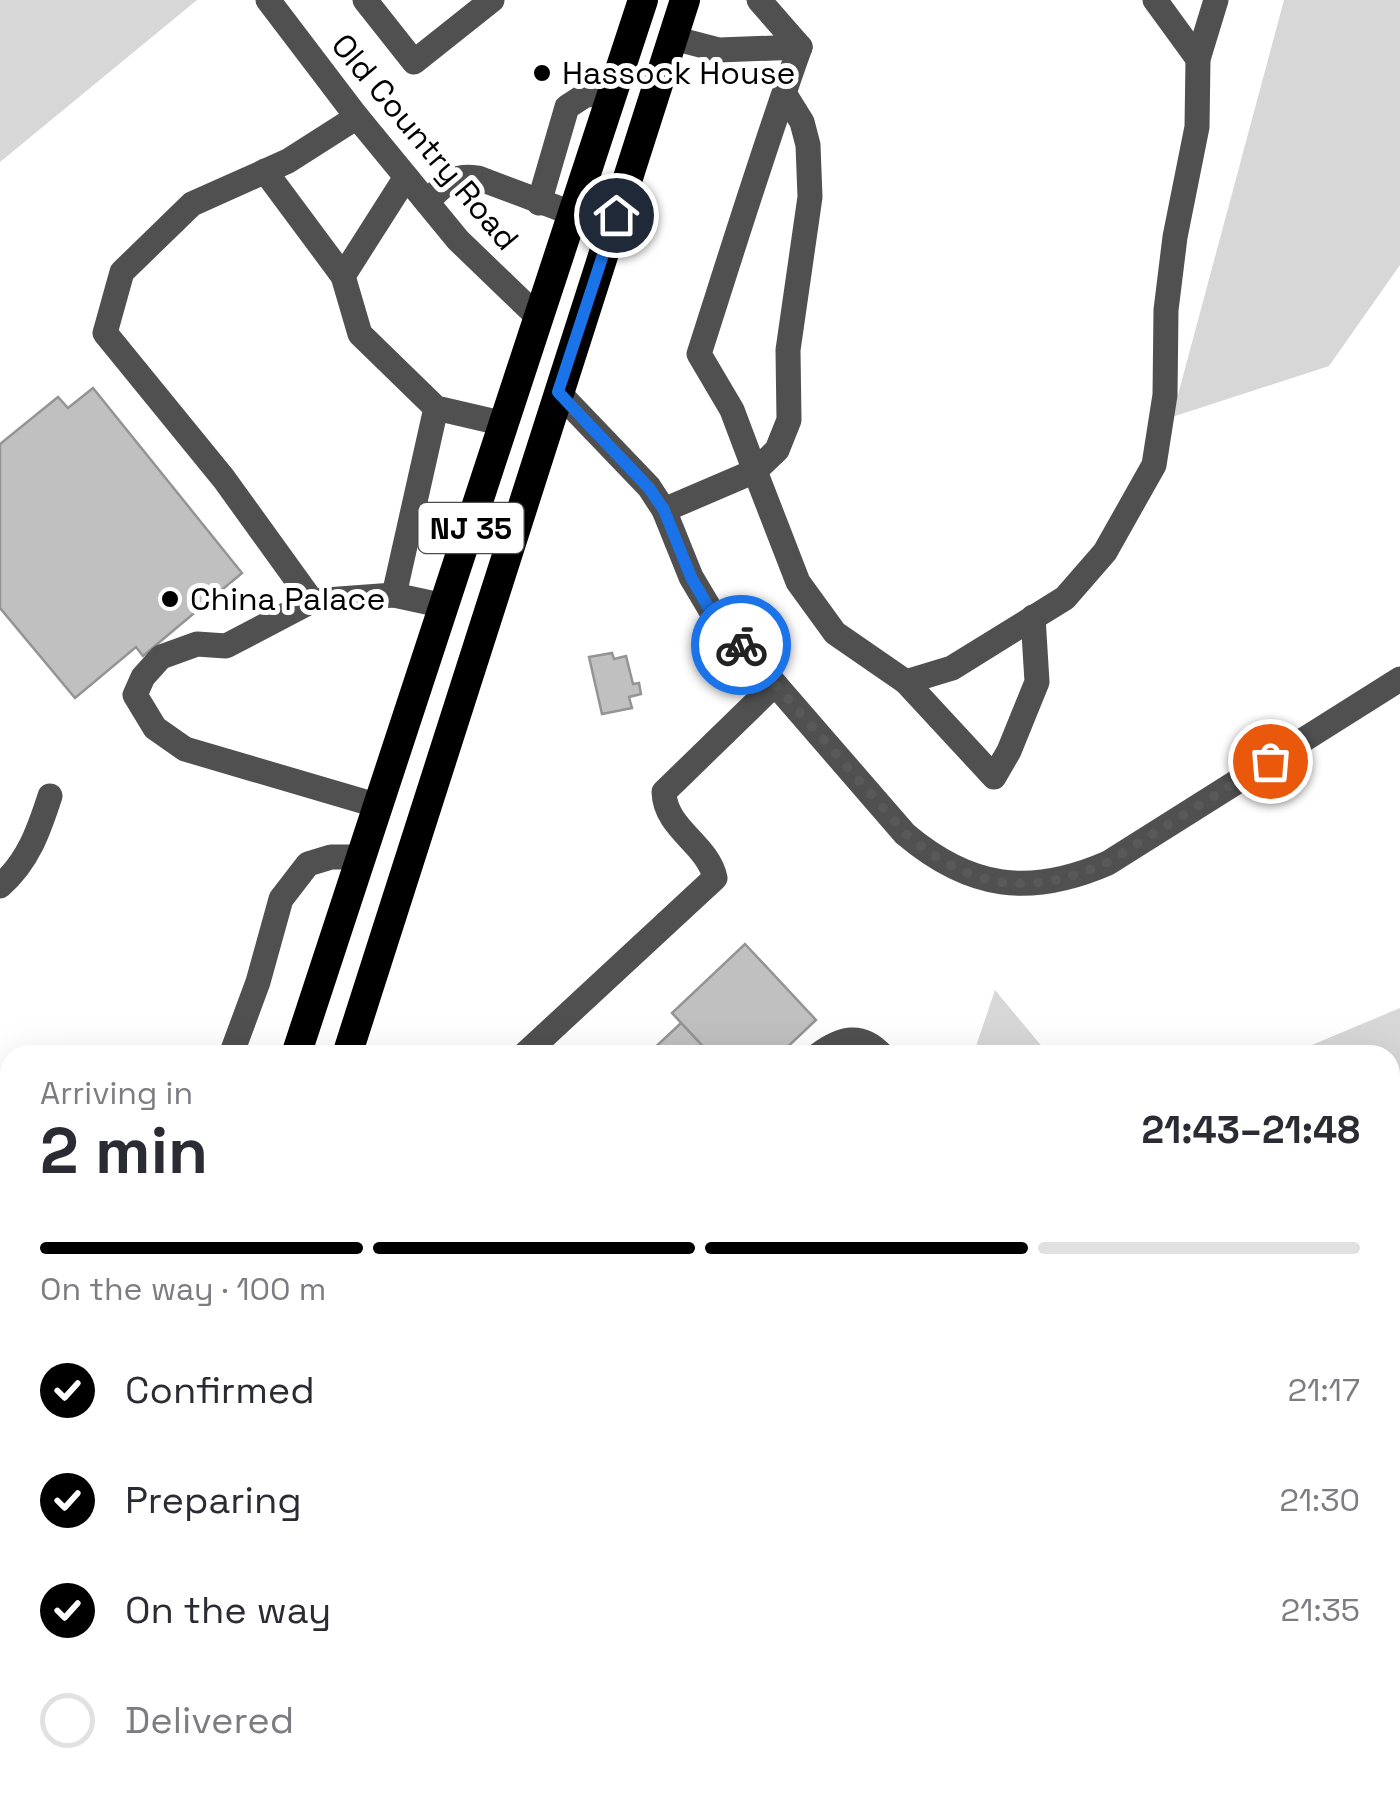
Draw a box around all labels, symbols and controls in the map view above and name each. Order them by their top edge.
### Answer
street label: Old Country Road [323,26,527,258]
place label: Hassock House [562,53,796,93]
marker: Hassock House [531,62,553,84]
pin [574,173,659,258]
icon: home [589,188,644,243]
road number: NJ 35 [418,503,524,553]
place label: China Palace [190,579,385,619]
marker: China Palace [159,588,181,610]
courier [691,595,791,695]
icon: bike [714,618,769,673]
pin [1228,719,1313,804]
icon: bag [1243,734,1298,789]
text: Arriving in [40,1073,193,1113]
text: 21:43–21:48 [1141,1106,1360,1154]
text: 2 min [40,1109,208,1192]
text: On the way · 100 m [40,1269,326,1309]
icon: check [40,1363,95,1418]
text: Confirmed [125,1366,315,1414]
text: 21:17 [1288,1370,1360,1410]
icon: check [40,1473,95,1528]
text: Preparing [125,1476,302,1524]
text: 21:30 [1279,1480,1360,1520]
icon: check [40,1583,95,1638]
text: On the way [125,1586,331,1634]
text: 21:35 [1281,1590,1360,1630]
text: Delivered [125,1696,294,1744]

